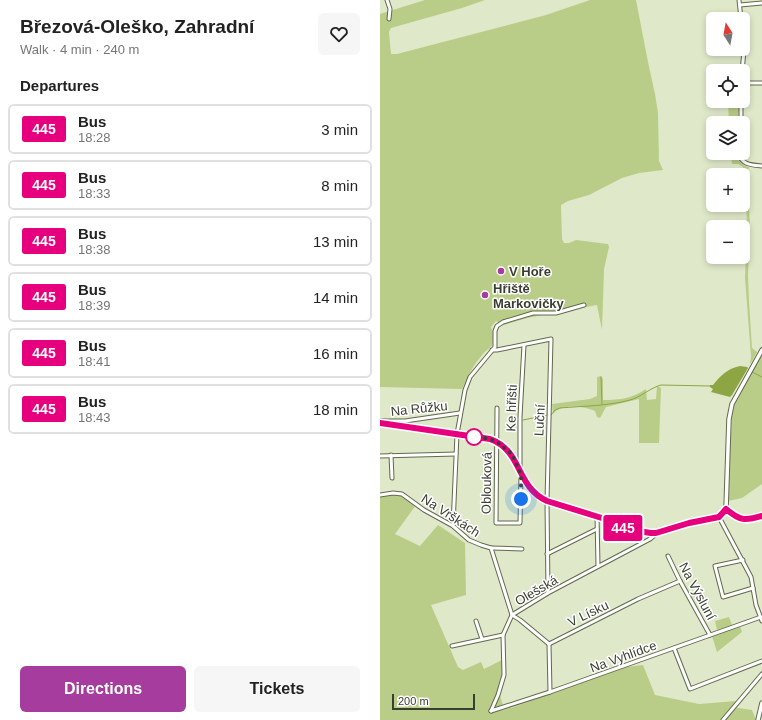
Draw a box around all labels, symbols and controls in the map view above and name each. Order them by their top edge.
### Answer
north arrow [706,12,750,56]
map controls [706,12,750,264]
button: heart [318,13,360,55]
text: Březová-Oleško, Zahradní [20,16,254,37]
text: Walk · 4 min · 240 m [20,42,139,57]
button: locate [706,64,750,108]
text: Departures [20,77,99,94]
text: Bus [78,113,106,130]
button: layers [706,116,750,160]
text: 445 [32,121,56,137]
text: 3 min [321,121,358,138]
text: 18:28 [78,130,111,145]
button: + [706,168,750,212]
text: Bus [78,169,106,186]
text: 445 [32,177,56,193]
text: 8 min [321,177,358,194]
text: 18:33 [78,186,111,201]
button: − [706,220,750,264]
text: Bus [78,225,106,242]
text: 445 [32,233,56,249]
text: 13 min [313,233,358,250]
text: 18:38 [78,242,111,257]
place label: V Hoře [509,264,551,279]
marker: V Hoře [496,266,506,276]
text: Bus [78,281,106,298]
place label: Hřiště Markovičky [493,281,565,311]
text: 445 [32,289,56,305]
text: 14 min [313,289,358,306]
marker: Hřiště Markovičky [480,290,490,300]
text: 18:39 [78,298,111,313]
text: Bus [78,337,106,354]
text: 445 [32,345,56,361]
text: 16 min [313,345,358,362]
text: 18:41 [78,354,111,369]
street label: Ke hřišti [503,384,520,432]
text: Bus [78,393,106,410]
street label: Na Růžku [390,398,448,419]
text: 445 [32,401,56,417]
text: 18 min [313,401,358,418]
street label: Luční [531,403,548,436]
text: 18:43 [78,410,111,425]
unlabelled marker [465,428,483,446]
street label: Oblouková [478,451,495,514]
your location [511,489,531,509]
street label: Na Vrškách [419,491,483,540]
line badge: 445 [600,515,646,541]
text: 445 [611,520,635,536]
street label: Na Výsluní [676,560,719,623]
street label: Olešská [512,572,561,609]
street label: V Lísku [565,597,611,630]
street label: Na Vyhlídce [588,638,658,675]
button: Directions [20,666,186,712]
button: Tickets [194,666,360,712]
scale bar [392,692,475,711]
text: 200 m [398,695,429,707]

